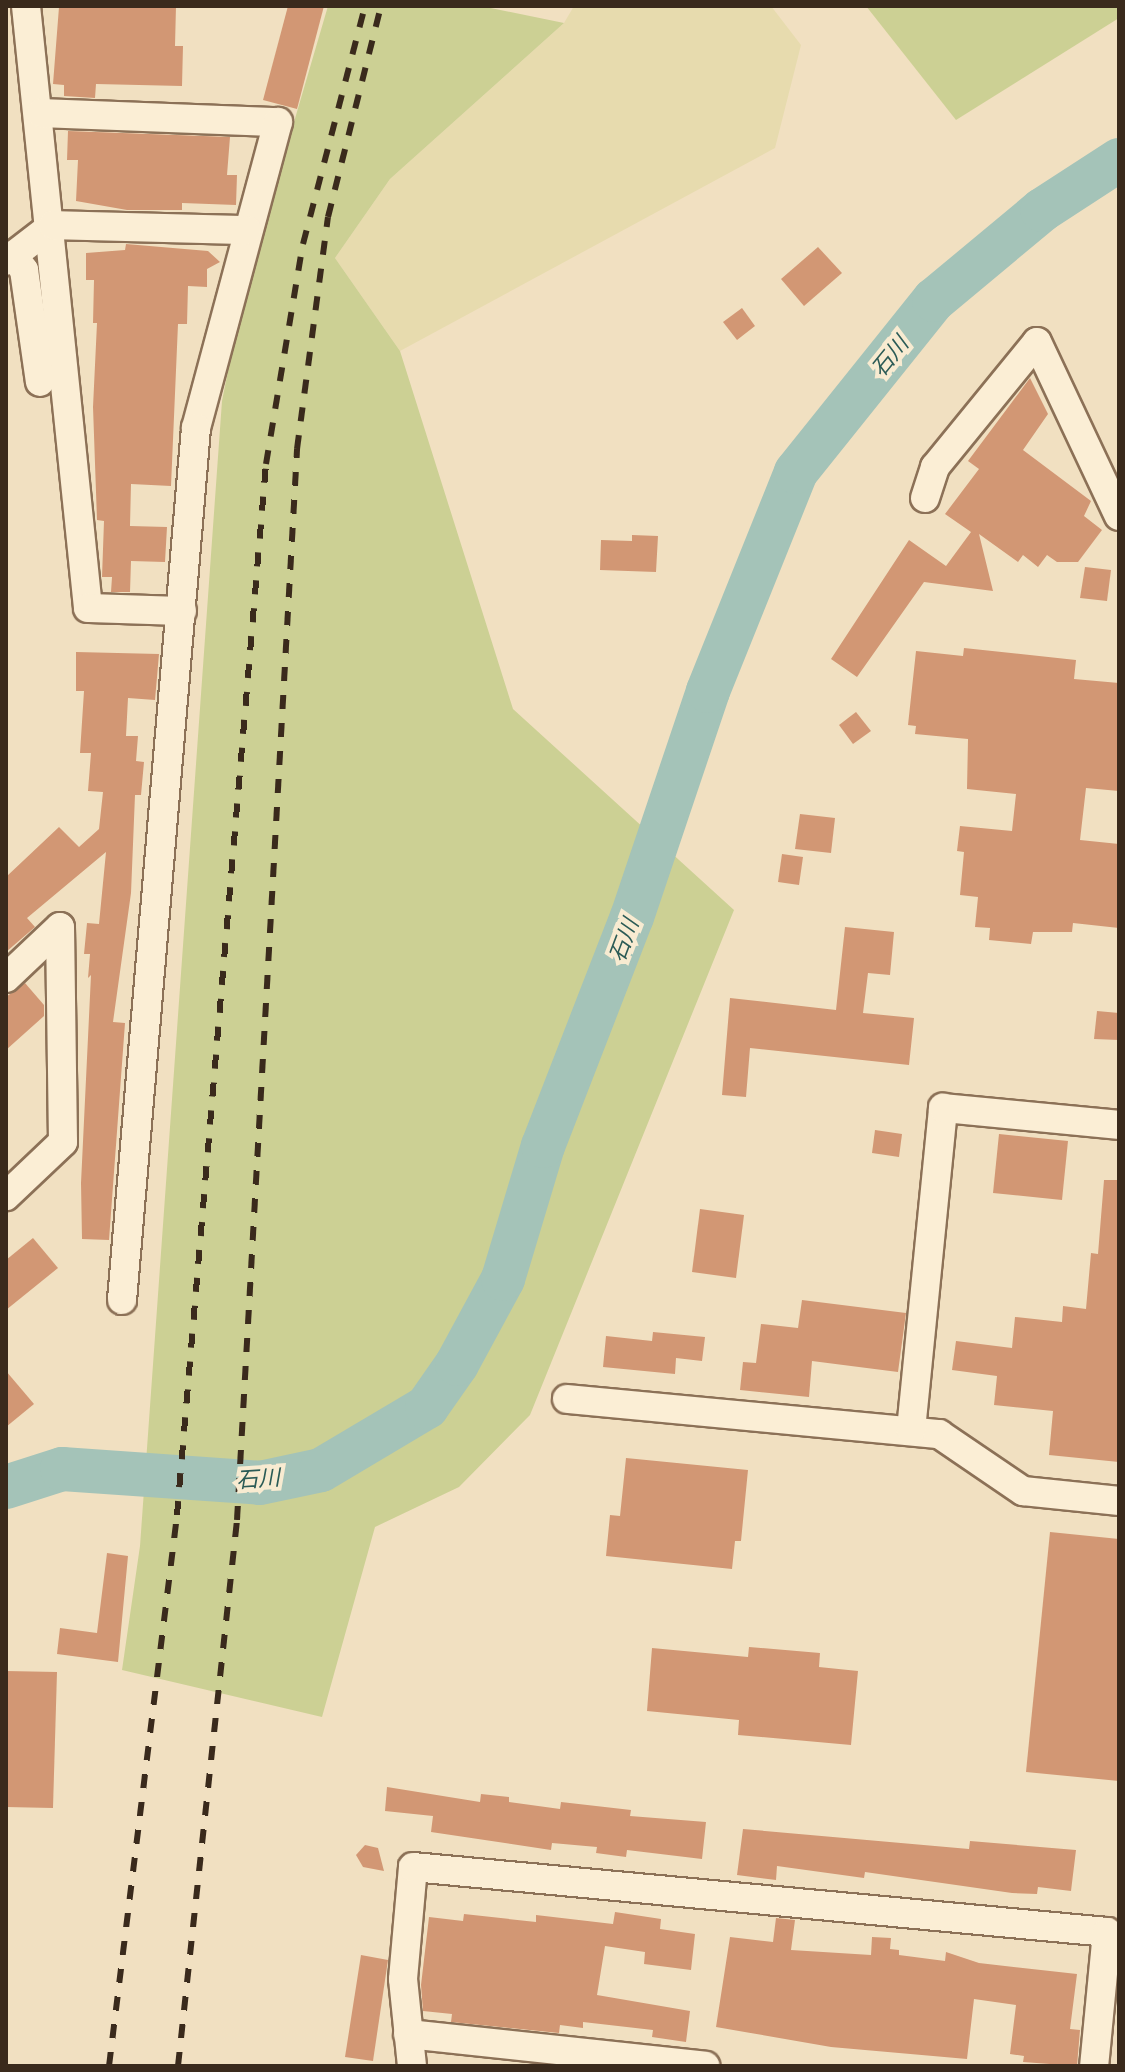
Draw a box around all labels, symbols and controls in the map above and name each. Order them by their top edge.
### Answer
water label: 石川 [865,331,913,381]
water label: 石川 [603,915,643,965]
water label: 石川 [235,1463,281,1493]

